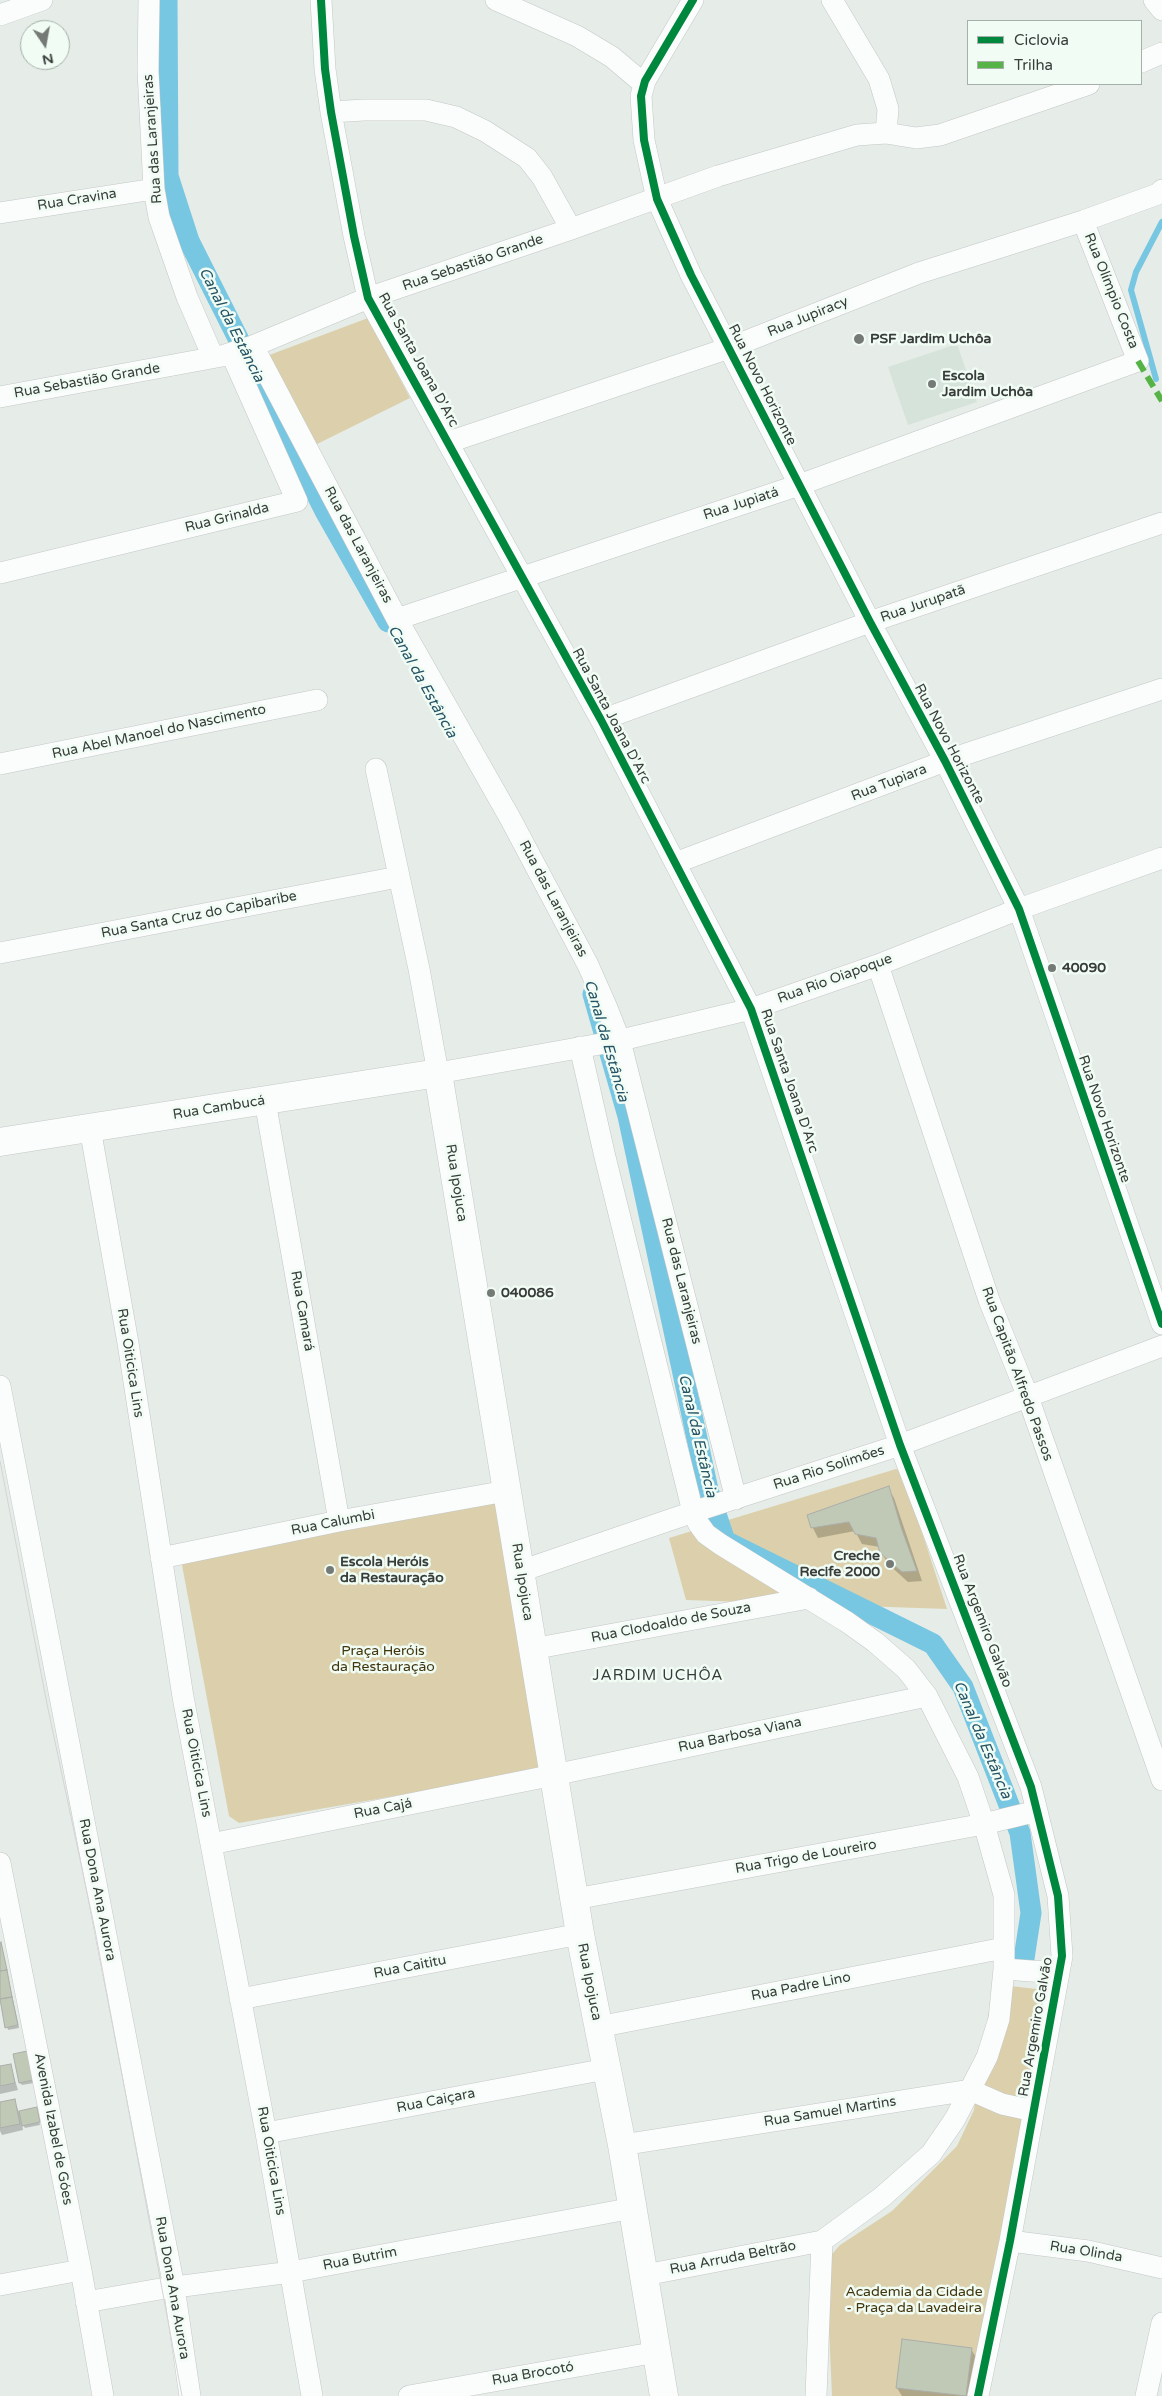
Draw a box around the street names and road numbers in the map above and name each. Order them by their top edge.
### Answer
street label: Rua das Laranjeiras [140,74,166,204]
street label: Rua Cravina [36,185,118,215]
street label: Rua Sebastião Grande [400,231,546,295]
street label: Rua Olímpio Costa [1080,231,1142,351]
street label: Rua Santa Joana D'Arc [374,290,462,430]
street label: Rua Jupiracy [765,293,851,341]
street label: Rua Novo Horizonte [724,322,800,448]
street label: Rua Sebastião Grande [13,360,161,402]
street label: Rua das Laranjeiras [320,484,396,606]
street label: Rua Jupiatá [701,484,781,524]
street label: Rua Grinalda [183,499,271,537]
street label: Rua Jurupatã [878,582,968,626]
street label: Rua Santa Joana D'Arc [568,645,654,787]
street label: Rua Novo Horizonte [910,681,988,807]
street label: Rua Abel Manoel do Nascimento [50,701,268,763]
street label: Rua Tupiara [849,761,929,805]
street label: Rua das Laranjeiras [515,838,591,960]
street label: Rua Santa Cruz do Capibaribe [100,888,298,942]
street label: Rua Rio Oiapoque [775,950,895,1008]
street label: Rua Santa Joana D'Arc [756,1007,822,1155]
street label: Rua Novo Horizonte [1074,1053,1134,1185]
street label: Rua Cambucá [172,1092,266,1124]
street label: Rua Ipojuca [442,1143,470,1223]
street label: Rua das Laranjeiras [657,1216,705,1346]
street label: Rua Camará [287,1269,317,1353]
street label: Rua Capitão Alfredo Passos [978,1285,1056,1463]
street label: Rua Oiticica Lins [113,1307,147,1419]
street label: Rua Rio Solimões [771,1442,887,1494]
street label: Rua Calumbi [290,1507,376,1539]
street label: Rua Ipojuca [508,1542,536,1622]
street label: Rua Argemiro Galvão [949,1552,1015,1690]
street label: Rua Clodoaldo de Souza [590,1599,752,1647]
street label: Rua Oiticica Lins [177,1707,215,1819]
street label: Rua Barbosa Viana [677,1714,803,1756]
street label: Rua Cajá [352,1795,414,1823]
street label: Rua Dona Ana Aurora [75,1817,119,1963]
street label: Rua Trigo de Loureiro [734,1836,878,1878]
street label: Rua Ipojuca [573,1942,605,2022]
street label: Rua Caititu [372,1952,448,1982]
street label: Rua Argemiro Galvão [1015,1956,1057,2098]
street label: Rua Padre Lino [750,1969,852,2005]
street label: Avenida Izabel de Góes [30,2052,76,2206]
street label: Rua Caiçara [395,2085,477,2117]
street label: Rua Samuel Martins [763,2093,897,2131]
street label: Rua Oiticica Lins [253,2105,289,2217]
street label: Rua Dona Ana Aurora [151,2215,193,2361]
street label: Rua Arruda Beltrão [669,2238,797,2278]
street label: Rua Olinda [1048,2238,1124,2266]
street label: Rua Butrim [321,2244,399,2274]
street label: Rua Brocotó [491,2359,575,2389]

